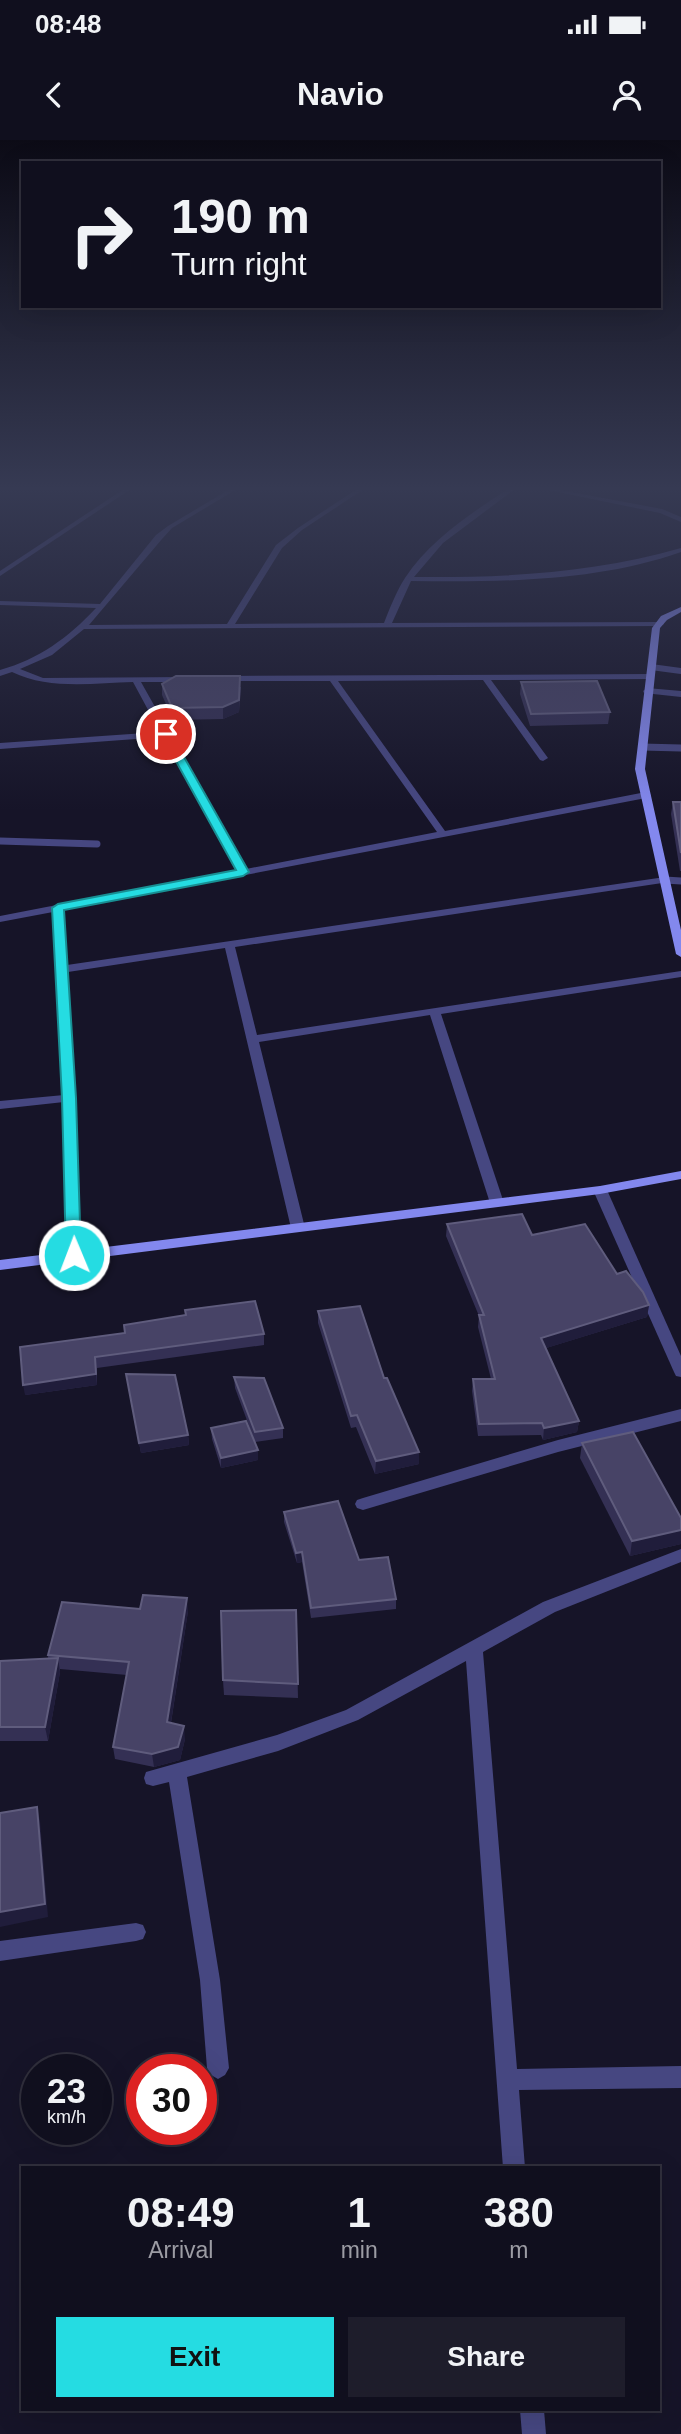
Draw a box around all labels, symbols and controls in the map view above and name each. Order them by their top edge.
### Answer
text: 08:48 [35,9,102,39]
icon: back [35,76,73,114]
text: Navio [297,76,384,112]
icon: person [608,76,646,114]
icon: right [56,189,147,280]
text: 190 m [171,189,310,243]
text: Turn right [171,246,307,282]
pin [136,704,196,764]
icon: arrive [147,715,185,753]
position arrow [37,1218,111,1292]
speed limit sign: 30 [126,2054,217,2145]
text: 23 [47,2071,86,2110]
text: km/h [47,2107,86,2127]
text: 08:49 [127,2189,235,2236]
text: 1 [347,2189,371,2236]
text: 380 [484,2189,554,2236]
text: Arrival [148,2237,213,2263]
text: min [341,2237,378,2263]
text: m [509,2237,528,2263]
button: Exit [56,2317,334,2397]
button: Share [348,2317,625,2397]

